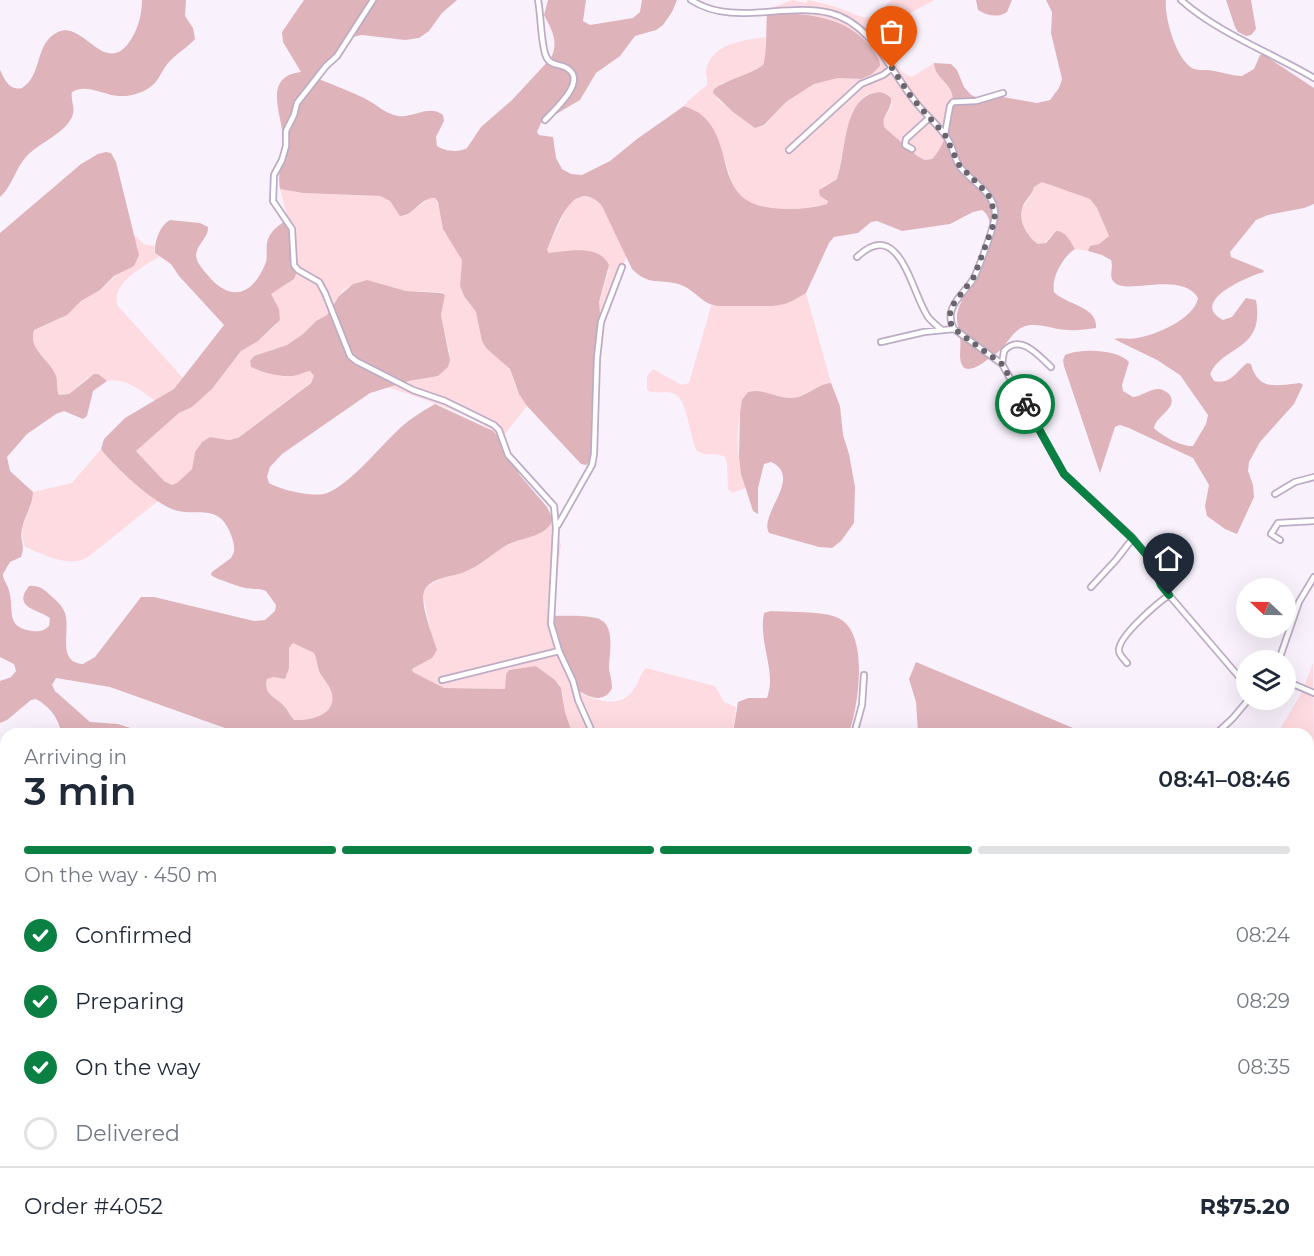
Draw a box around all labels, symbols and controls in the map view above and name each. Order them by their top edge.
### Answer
pin [866,6,917,68]
icon: bag [875,15,908,48]
courier [995,374,1055,434]
icon: bike [1009,388,1042,421]
pin [1143,533,1194,595]
icon: home [1152,542,1185,575]
north arrow [1236,578,1296,638]
map controls [1236,578,1296,710]
button: layers [1236,650,1296,710]
text: Arriving in [24,745,127,769]
text: 08:41–08:46 [1158,766,1290,793]
text: 3 min [24,767,137,815]
text: On the way · 450 m [24,863,218,887]
icon: check [24,919,57,952]
text: Confirmed [75,922,192,949]
text: 08:24 [1236,923,1290,947]
icon: check [24,985,57,1018]
text: Preparing [75,988,184,1015]
text: 08:29 [1236,989,1290,1013]
icon: check [24,1051,57,1084]
text: On the way [75,1054,200,1081]
text: 08:35 [1237,1055,1290,1079]
text: Delivered [75,1120,180,1147]
text: Order #4052 [24,1193,163,1220]
text: R$75.20 [1200,1193,1290,1220]

